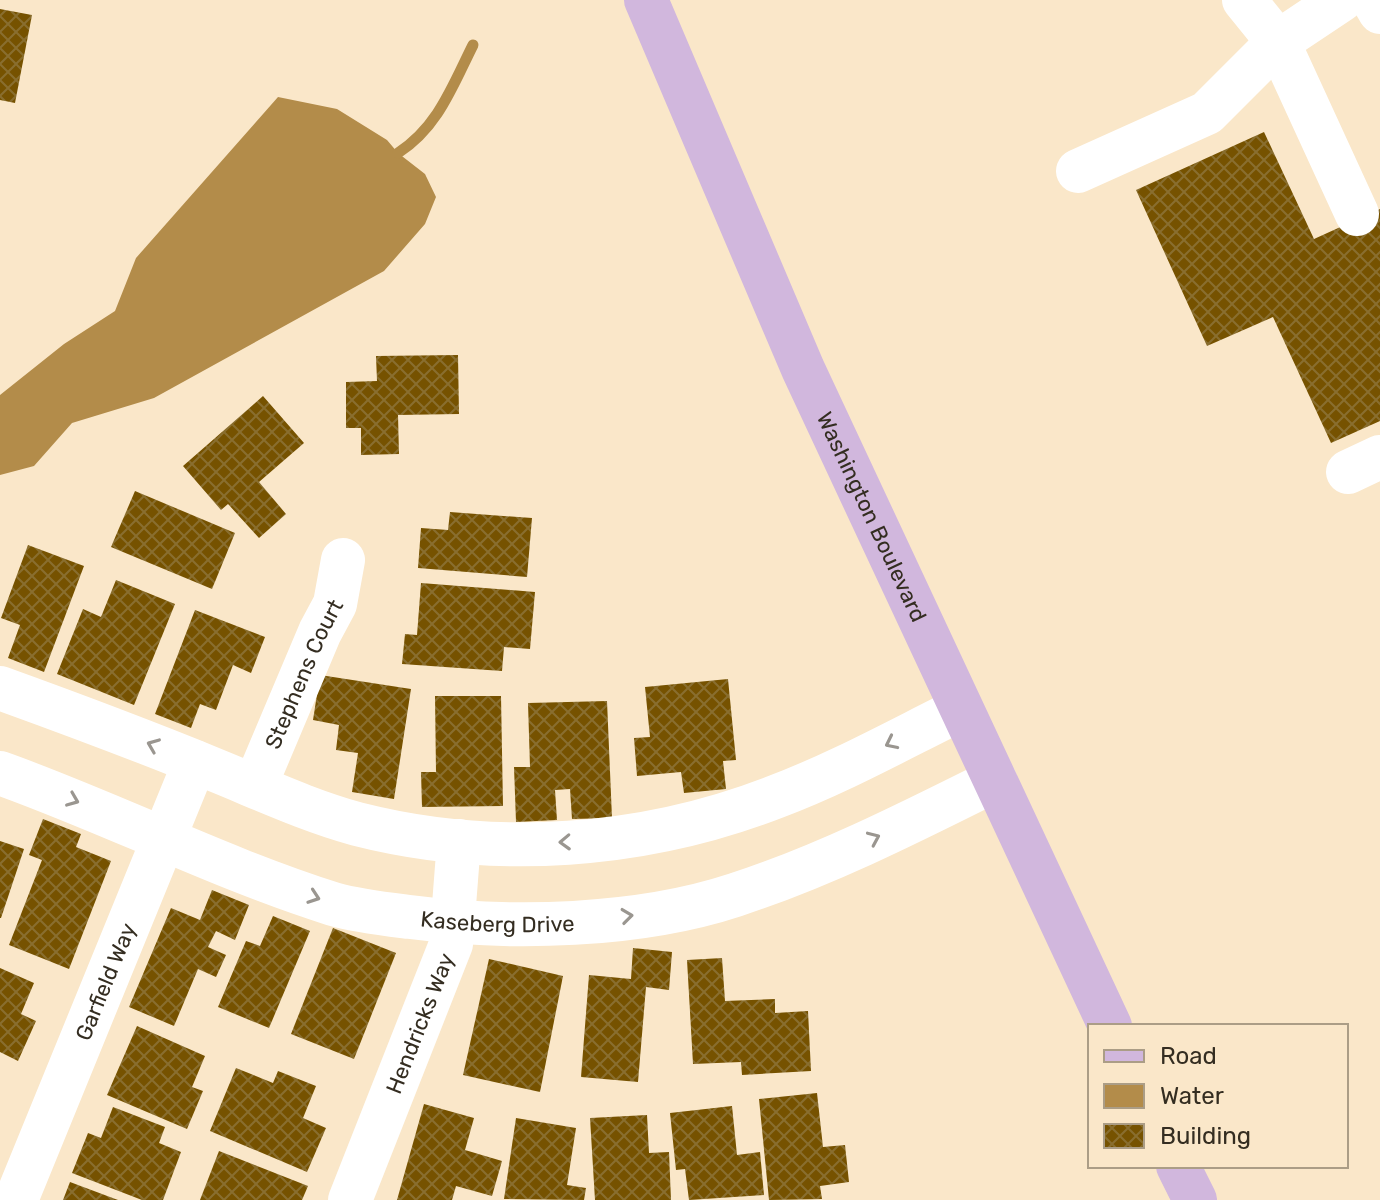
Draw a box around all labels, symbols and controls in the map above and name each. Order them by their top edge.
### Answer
street label: Washington Boulevard [811,407,933,626]
street label: Stephens Court [259,594,349,753]
one-way arrow [885,733,900,749]
one-way arrow [147,738,161,755]
one-way arrow [65,790,79,807]
one-way arrow [865,832,880,848]
one-way arrow [558,834,571,851]
one-way arrow [307,887,321,904]
street label: Kaseberg Drive [419,905,575,938]
one-way arrow [620,908,634,925]
street label: Garfield Way [69,919,141,1044]
street label: Hendricks Way [380,949,460,1098]
legend [1088,1024,1348,1168]
text: Road [1160,1042,1217,1070]
text: Water [1160,1082,1224,1110]
text: Building [1160,1122,1251,1150]

